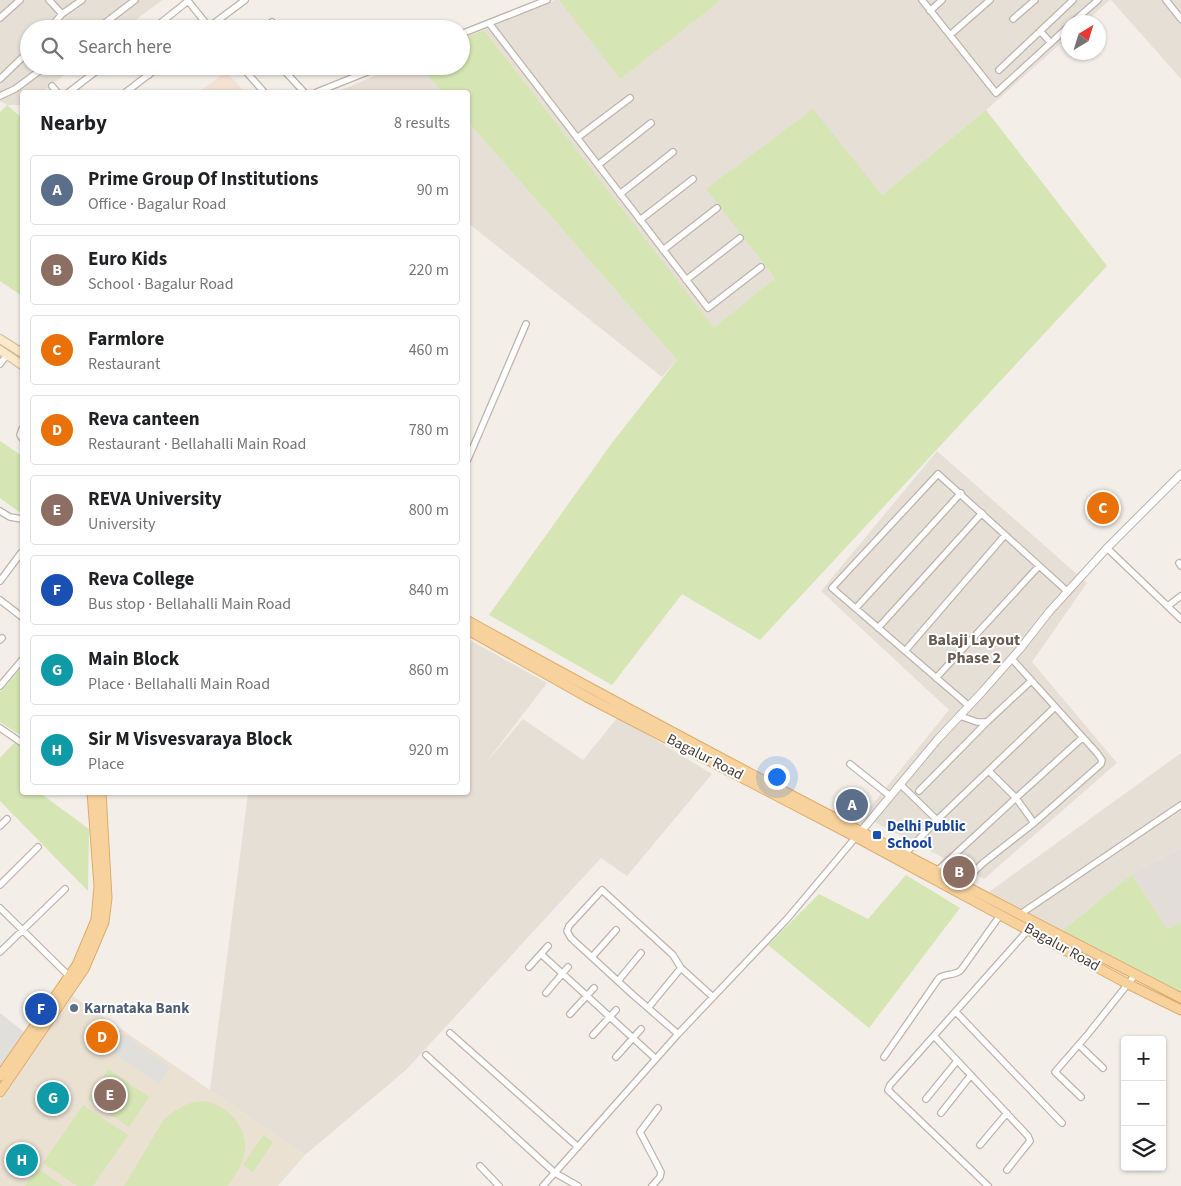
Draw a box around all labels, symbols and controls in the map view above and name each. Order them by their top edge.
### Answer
north arrow [1061,15,1106,60]
search box [20,20,470,75]
icon: search [38,34,66,62]
text: Search here [78,34,172,61]
text: Nearby [40,108,107,138]
text: 8 results [394,112,450,134]
text: Prime Group Of Institutions [88,166,318,193]
text: A [52,179,62,201]
text: 90 m [417,179,449,201]
text: Office · Bagalur Road [88,193,226,215]
text: Euro Kids [88,246,167,273]
text: B [52,259,62,281]
text: 220 m [409,259,449,281]
text: School · Bagalur Road [88,273,234,295]
text: Farmlore [88,326,164,353]
text: C [52,339,62,361]
text: 460 m [409,339,449,361]
text: Restaurant [88,353,161,375]
text: Reva canteen [88,406,200,433]
text: D [52,419,62,441]
text: 780 m [409,419,449,441]
text: Restaurant · Bellahalli Main Road [88,433,306,455]
text: REVA University [88,486,222,513]
pin: C [1087,489,1119,527]
text: E [53,499,61,521]
text: 800 m [409,499,449,521]
text: University [88,513,155,535]
text: Reva College [88,566,194,593]
text: F [53,579,61,601]
text: 840 m [409,579,449,601]
text: Bus stop · Bellahalli Main Road [88,593,291,615]
district label: Balaji Layout Phase 2 [928,629,1020,669]
text: Main Block [88,646,179,673]
text: G [52,659,62,681]
text: 860 m [409,659,449,681]
text: Place · Bellahalli Main Road [88,673,270,695]
text: Sir M Visvesvaraya Block [88,726,292,753]
street label: Bagalur Road [663,729,747,785]
text: H [52,739,62,761]
text: 920 m [409,739,449,761]
text: Place [88,753,124,775]
your location [764,764,790,790]
pin: A [836,786,868,824]
place label: Delhi Public School [887,816,966,854]
marker: Delhi Public School [871,829,883,841]
pin: B [943,853,975,891]
street label: Bagalur Road [1020,918,1104,976]
pin: F [25,990,57,1028]
place label: Karnataka Bank [84,998,190,1019]
marker: Karnataka Bank [68,1002,80,1014]
pin: D [86,1018,118,1056]
map controls [1121,1036,1166,1171]
button: + [1121,1036,1166,1081]
pin: E [94,1076,126,1114]
pin: G [37,1079,69,1117]
button: − [1121,1081,1166,1126]
button: layers [1121,1126,1166,1171]
pin: H [6,1141,38,1179]

